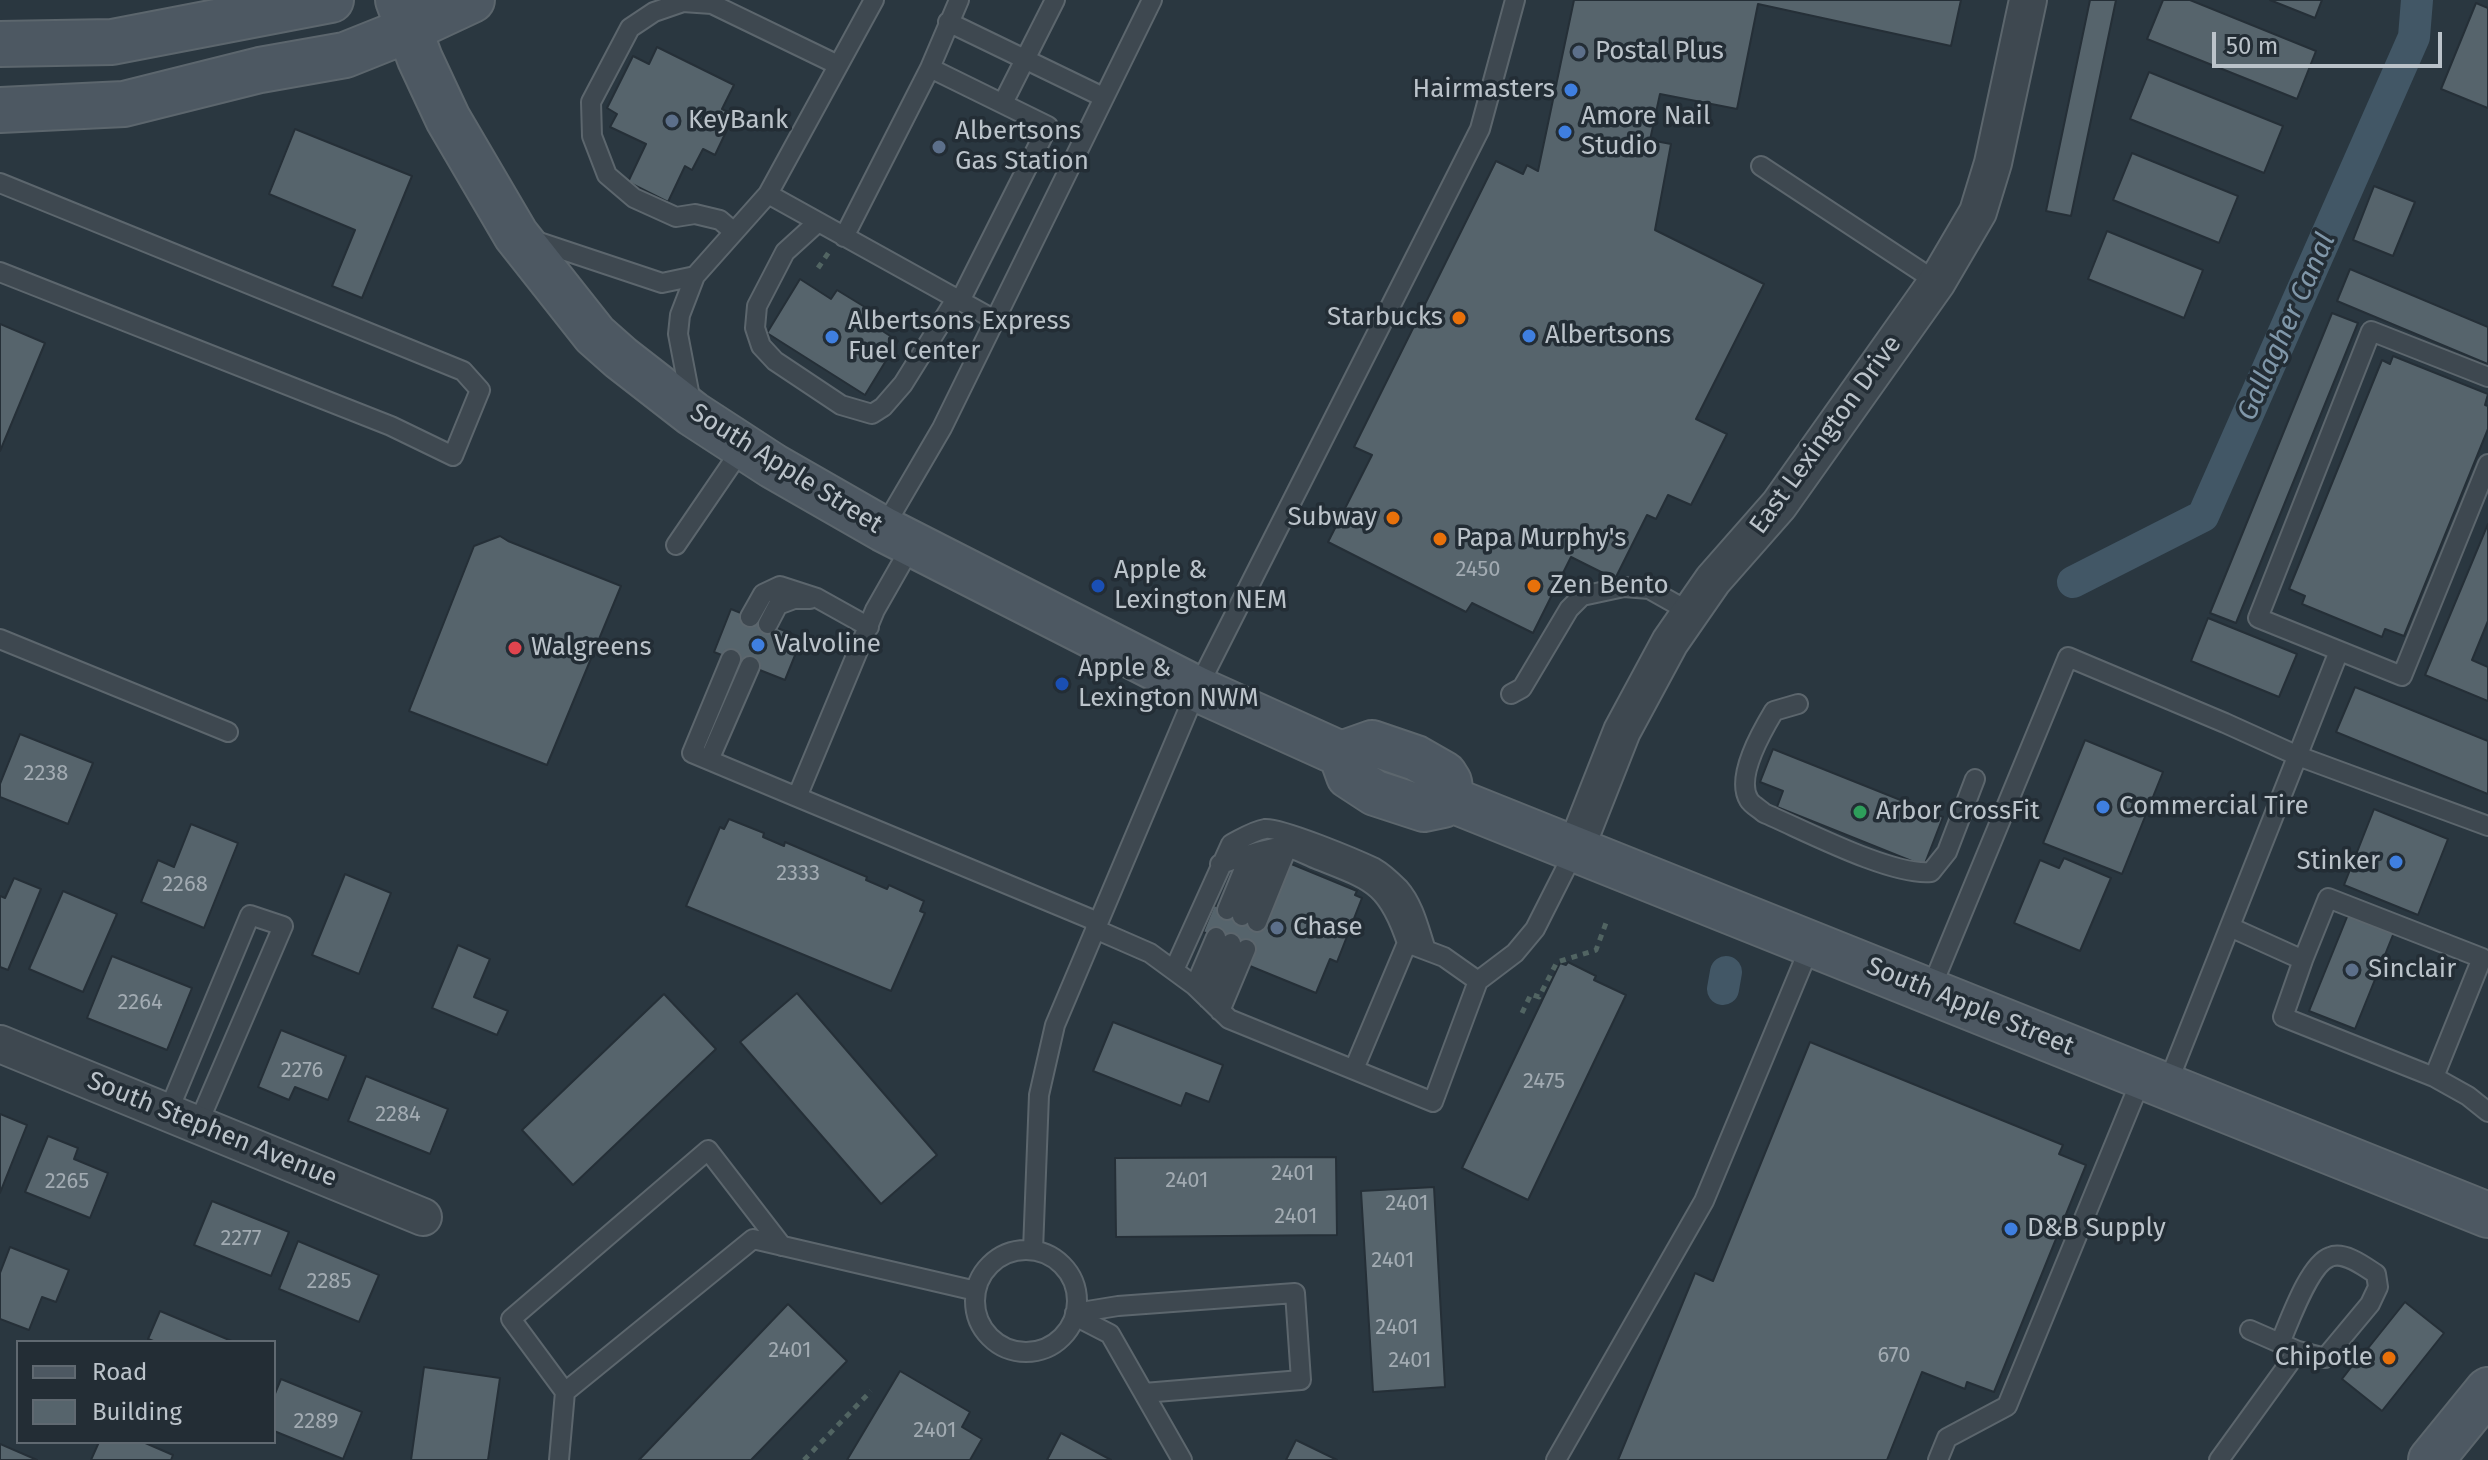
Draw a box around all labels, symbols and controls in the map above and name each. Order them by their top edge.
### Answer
scale bar [2216,16,2446,66]
text: 50 m [2226,32,2278,60]
place label: Postal Plus [1595,36,1724,68]
marker: Postal Plus [1570,43,1588,61]
place label: Hairmasters [1413,74,1555,106]
marker: Hairmasters [1562,81,1580,99]
place label: Amore Nail Studio [1581,101,1711,162]
place label: KeyBank [688,105,788,137]
marker: KeyBank [663,112,681,130]
place label: Albertsons Gas Station [955,116,1089,178]
marker: Amore Nail Studio [1556,123,1574,141]
marker: Albertsons Gas Station [930,138,948,156]
water label: Gallagher Canal [2231,228,2343,426]
place label: Starbucks [1327,302,1443,334]
place label: Albertsons Express Fuel Center [848,306,1071,368]
marker: Starbucks [1450,309,1468,327]
place label: Albertsons [1545,320,1671,352]
marker: Albertsons [1520,327,1538,345]
marker: Albertsons Express Fuel Center [823,328,841,346]
street label: East Lexington Drive [1743,330,1909,540]
street label: South Apple Street [684,397,888,541]
place label: Subway [1287,502,1377,534]
marker: Subway [1384,509,1402,527]
place label: Papa Murphy's [1456,523,1626,555]
marker: Papa Murphy's [1431,530,1449,548]
place label: Apple & Lexington NEM [1114,555,1287,616]
house number: 2450 [1455,557,1501,583]
place label: Zen Bento [1550,570,1669,602]
marker: Apple & Lexington NEM [1089,577,1107,595]
marker: Zen Bento [1525,577,1543,595]
place label: Valvoline [774,629,881,661]
place label: Walgreens [531,632,652,664]
marker: Valvoline [749,636,767,654]
marker: Walgreens [506,639,524,657]
place label: Apple & Lexington NWM [1078,653,1259,714]
marker: Apple & Lexington NWM [1053,675,1071,693]
house number: 2238 [24,761,68,787]
place label: Commercial Tire [2119,791,2309,823]
place label: Arbor CrossFit [1876,796,2040,828]
marker: Commercial Tire [2094,798,2112,816]
marker: Arbor CrossFit [1851,803,1869,821]
place label: Stinker [2297,846,2380,878]
marker: Stinker [2387,853,2405,871]
house number: 2333 [776,861,820,887]
house number: 2268 [162,872,208,898]
place label: Chase [1293,912,1363,944]
marker: Chase [1268,919,1286,937]
street label: South Apple Street [1862,951,2078,1063]
place label: Sinclair [2368,954,2456,986]
marker: Sinclair [2343,961,2361,979]
house number: 2264 [117,990,163,1016]
house number: 2276 [281,1058,323,1084]
street label: South Stephen Avenue [83,1066,341,1194]
house number: 2475 [1523,1069,1565,1095]
house number: 2284 [375,1102,421,1128]
house number: 2401 [1271,1161,1315,1187]
house number: 2401 [1165,1168,1209,1194]
house number: 2265 [45,1169,89,1195]
house number: 2401 [1385,1191,1429,1217]
house number: 2401 [1274,1204,1318,1230]
place label: D&B Supply [2027,1213,2166,1245]
marker: D&B Supply [2002,1220,2020,1238]
house number: 2277 [220,1226,262,1252]
house number: 2401 [1371,1248,1415,1274]
house number: 2285 [307,1269,351,1295]
house number: 2401 [1375,1315,1419,1341]
house number: 2401 [768,1338,812,1364]
legend [16,1340,276,1444]
place label: Chipotle [2275,1342,2373,1374]
house number: 670 [1878,1343,1910,1369]
house number: 2401 [1388,1348,1432,1374]
marker: Chipotle [2380,1349,2398,1367]
text: Road [92,1358,147,1386]
text: Building [92,1398,182,1426]
house number: 2289 [293,1409,339,1435]
house number: 2401 [913,1418,957,1444]

